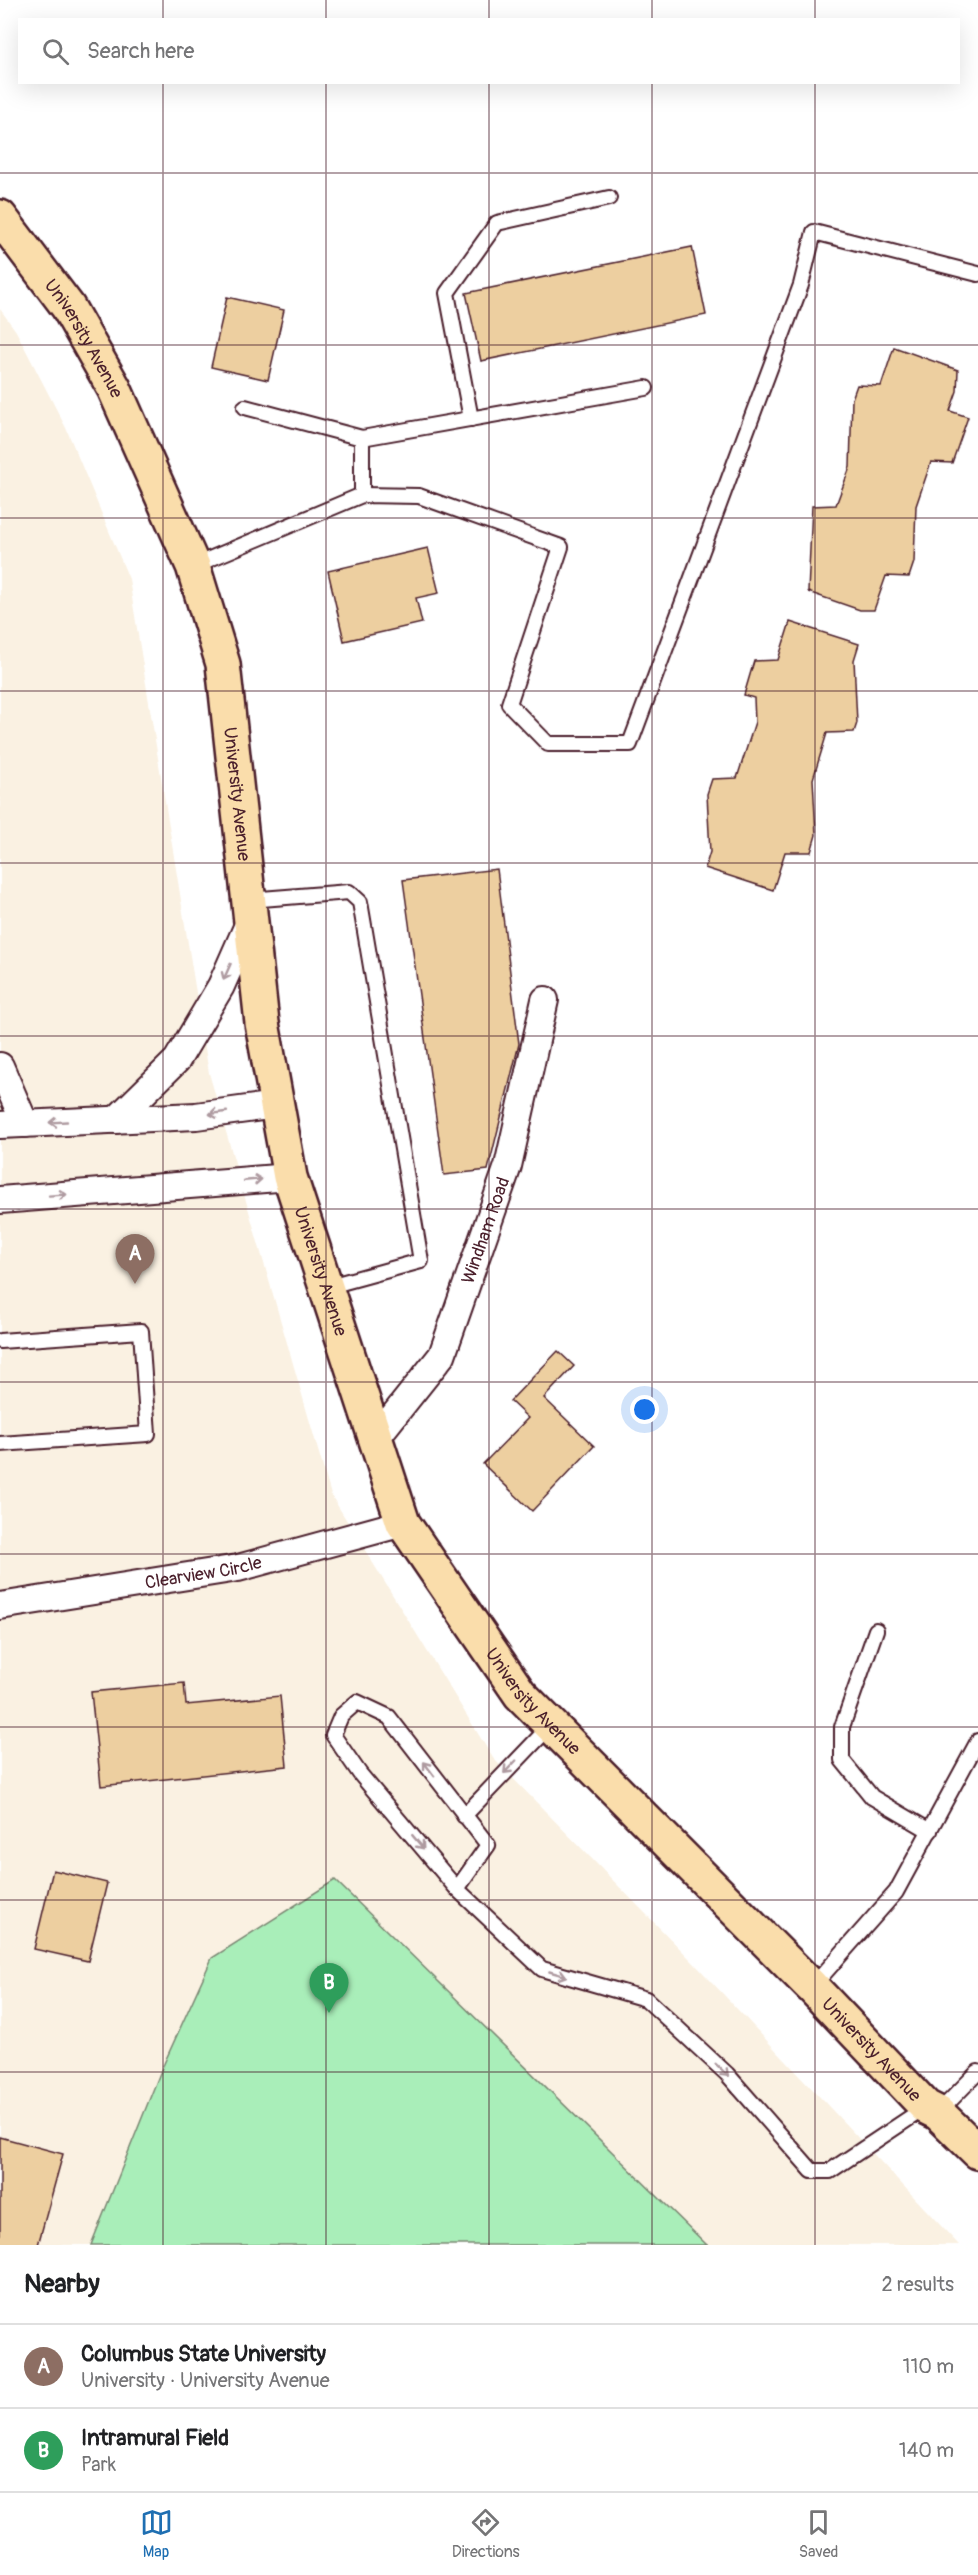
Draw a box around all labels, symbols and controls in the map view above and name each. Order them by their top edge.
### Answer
search box [18,18,960,84]
icon: search [39,35,72,68]
text: Search here [87,37,194,65]
street label: University Avenue [39,274,128,401]
street label: University Avenue [218,726,256,862]
one-way arrow [221,962,232,981]
one-way arrow [208,1108,228,1119]
one-way arrow [49,1117,69,1128]
one-way arrow [242,1174,262,1185]
street label: Windham Road [456,1174,515,1287]
one-way arrow [48,1189,68,1200]
street label: University Avenue [289,1204,353,1339]
pin: A [116,1234,154,1284]
your location [630,1395,659,1424]
street label: Clearview Circle [143,1551,265,1594]
street label: University Avenue [480,1643,586,1760]
one-way arrow [503,1760,518,1775]
one-way arrow [422,1762,435,1778]
one-way arrow [411,1834,424,1850]
pin: B [310,1964,348,2013]
one-way arrow [548,1969,567,1980]
street label: University Avenue [817,1993,926,2106]
one-way arrow [714,2063,729,2077]
text: Nearby [24,2268,100,2300]
text: 2 results [882,2272,954,2297]
text: Columbus State University [81,2340,326,2368]
text: A [37,2354,50,2379]
text: 110 m [903,2354,954,2379]
text: University · University Avenue [81,2368,330,2393]
text: Intramural Field [81,2424,229,2452]
text: B [38,2438,49,2463]
text: 140 m [899,2438,954,2463]
text: Park [81,2452,116,2477]
tab: Map [140,2506,173,2562]
tab: Directions [452,2506,520,2562]
tab: Saved [799,2506,838,2562]

